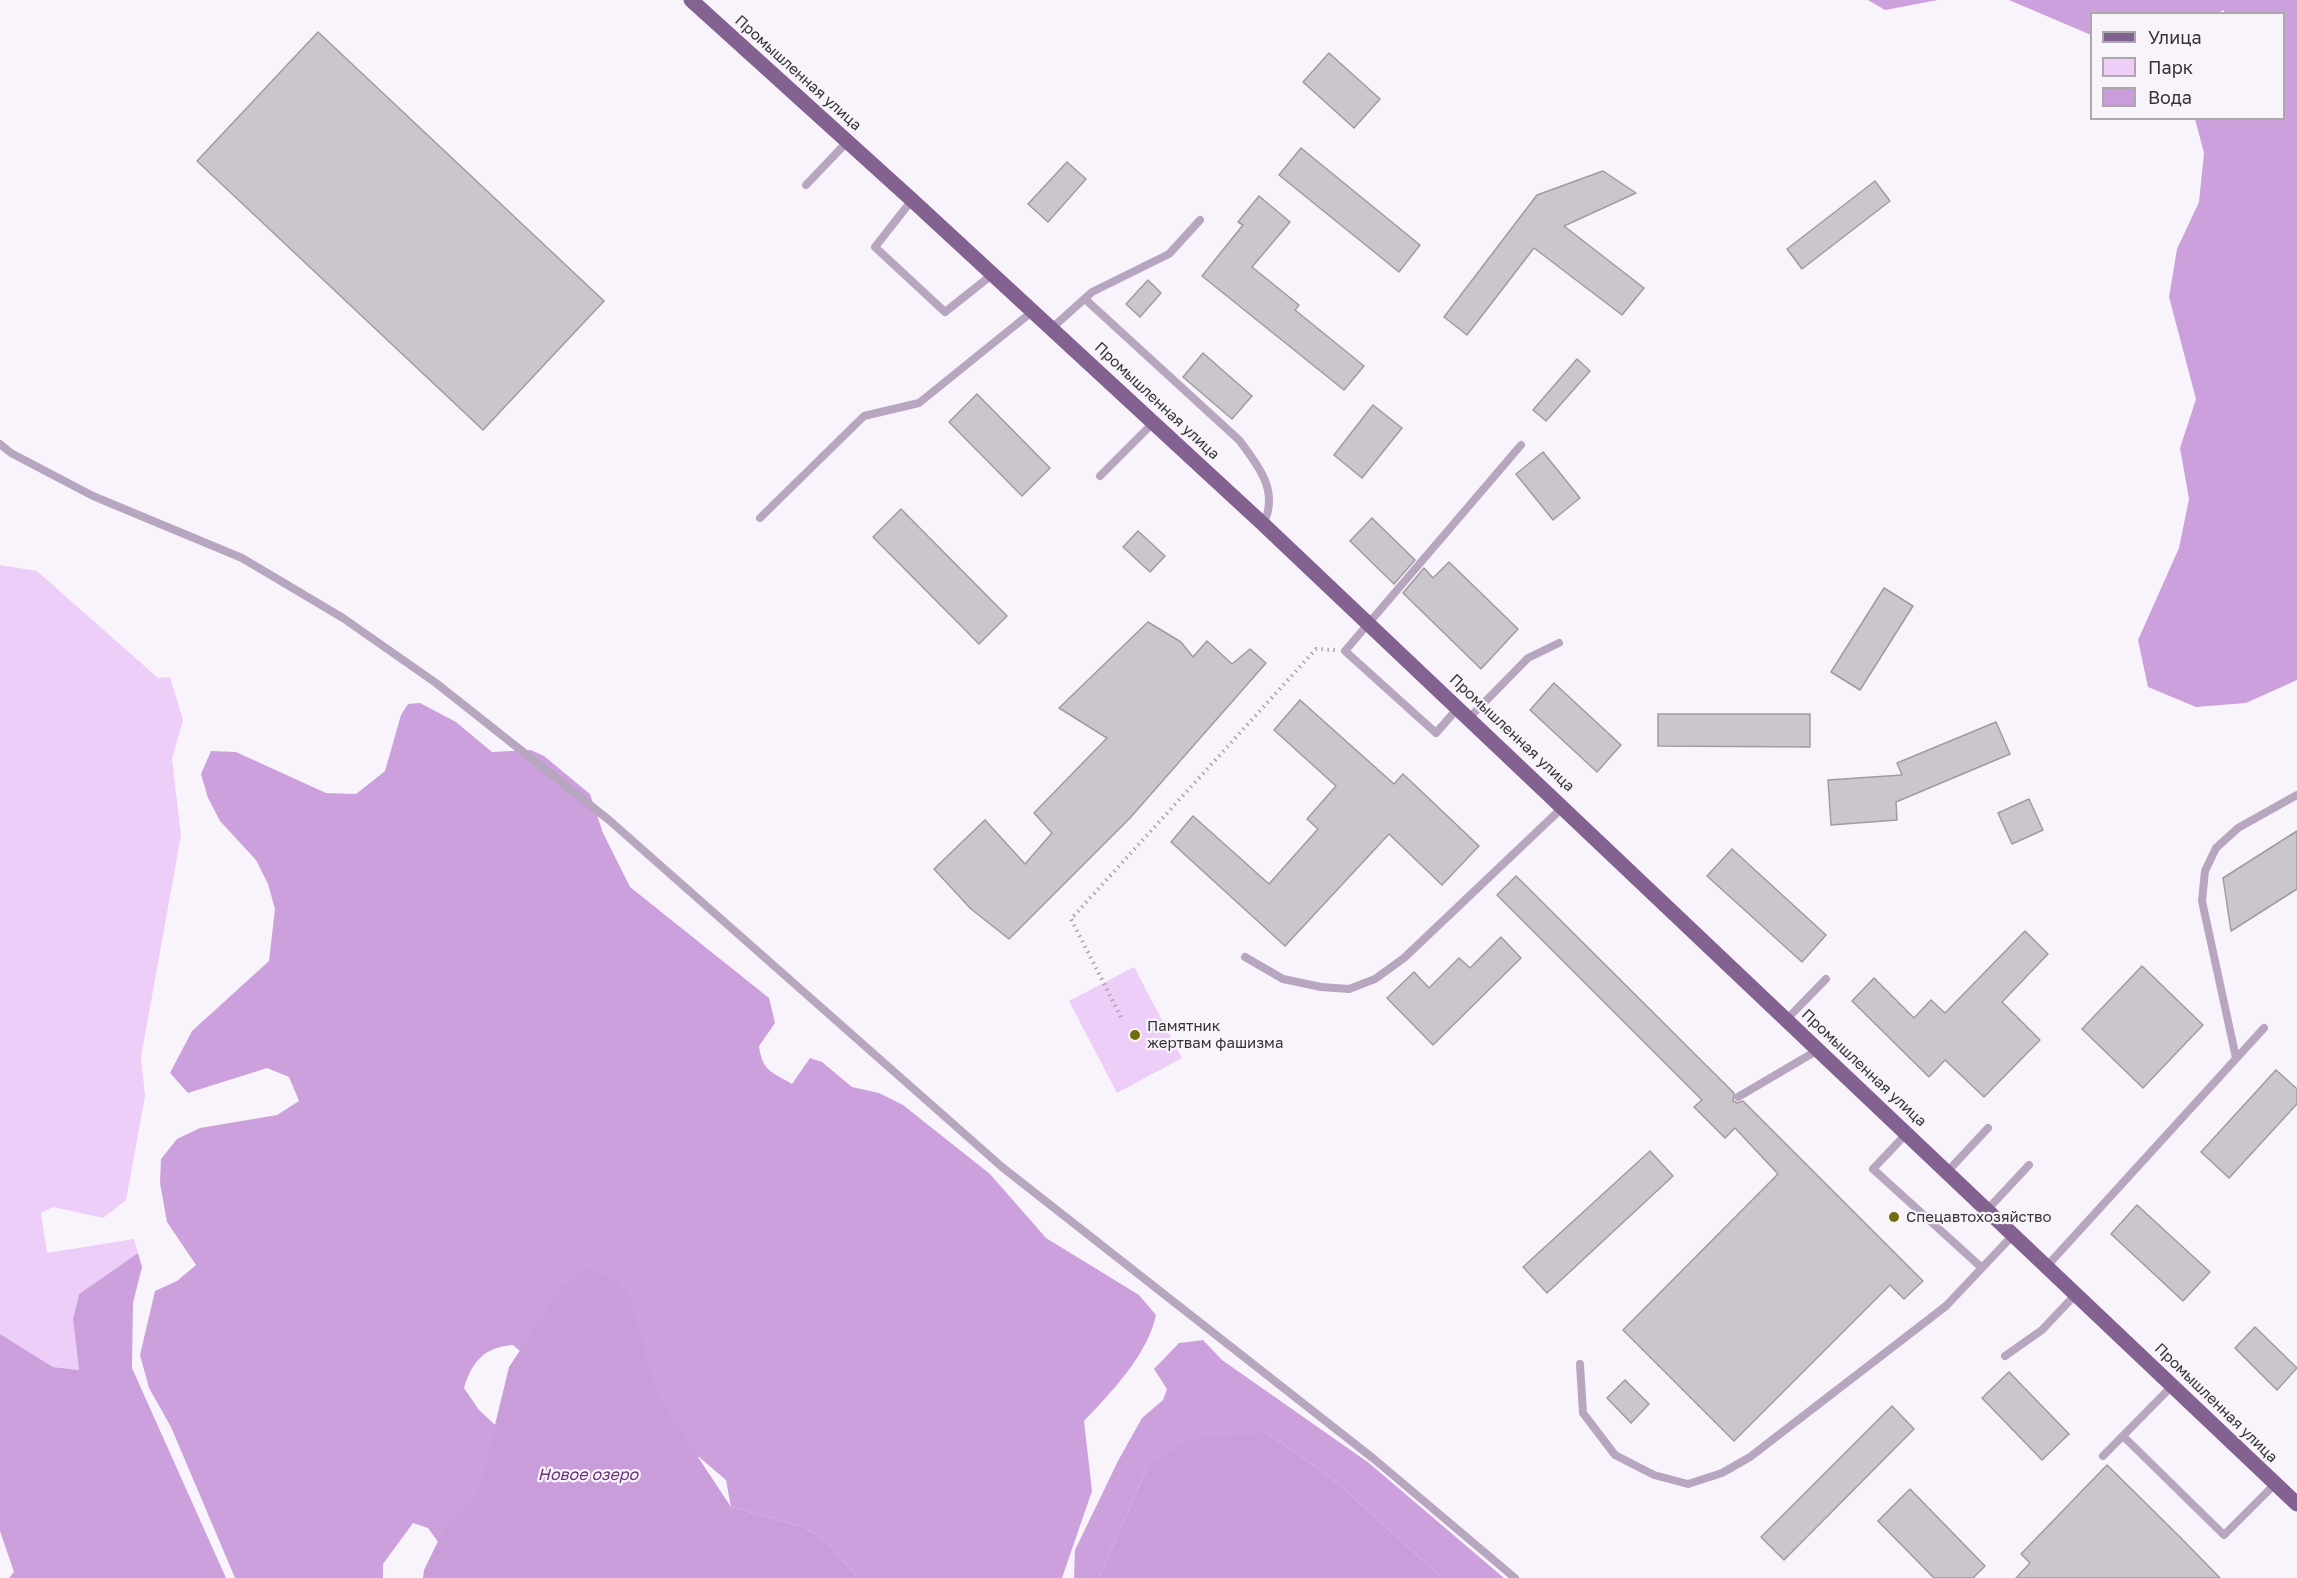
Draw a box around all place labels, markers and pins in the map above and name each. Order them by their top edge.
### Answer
place label: Памятник жертвам фашизма [1147,1017,1283,1052]
marker: Памятник жертвам фашизма [1128,1028,1142,1042]
place label: Спецавтохозяйство [1906,1208,2052,1226]
marker: Спецавтохозяйство [1887,1210,1901,1224]

